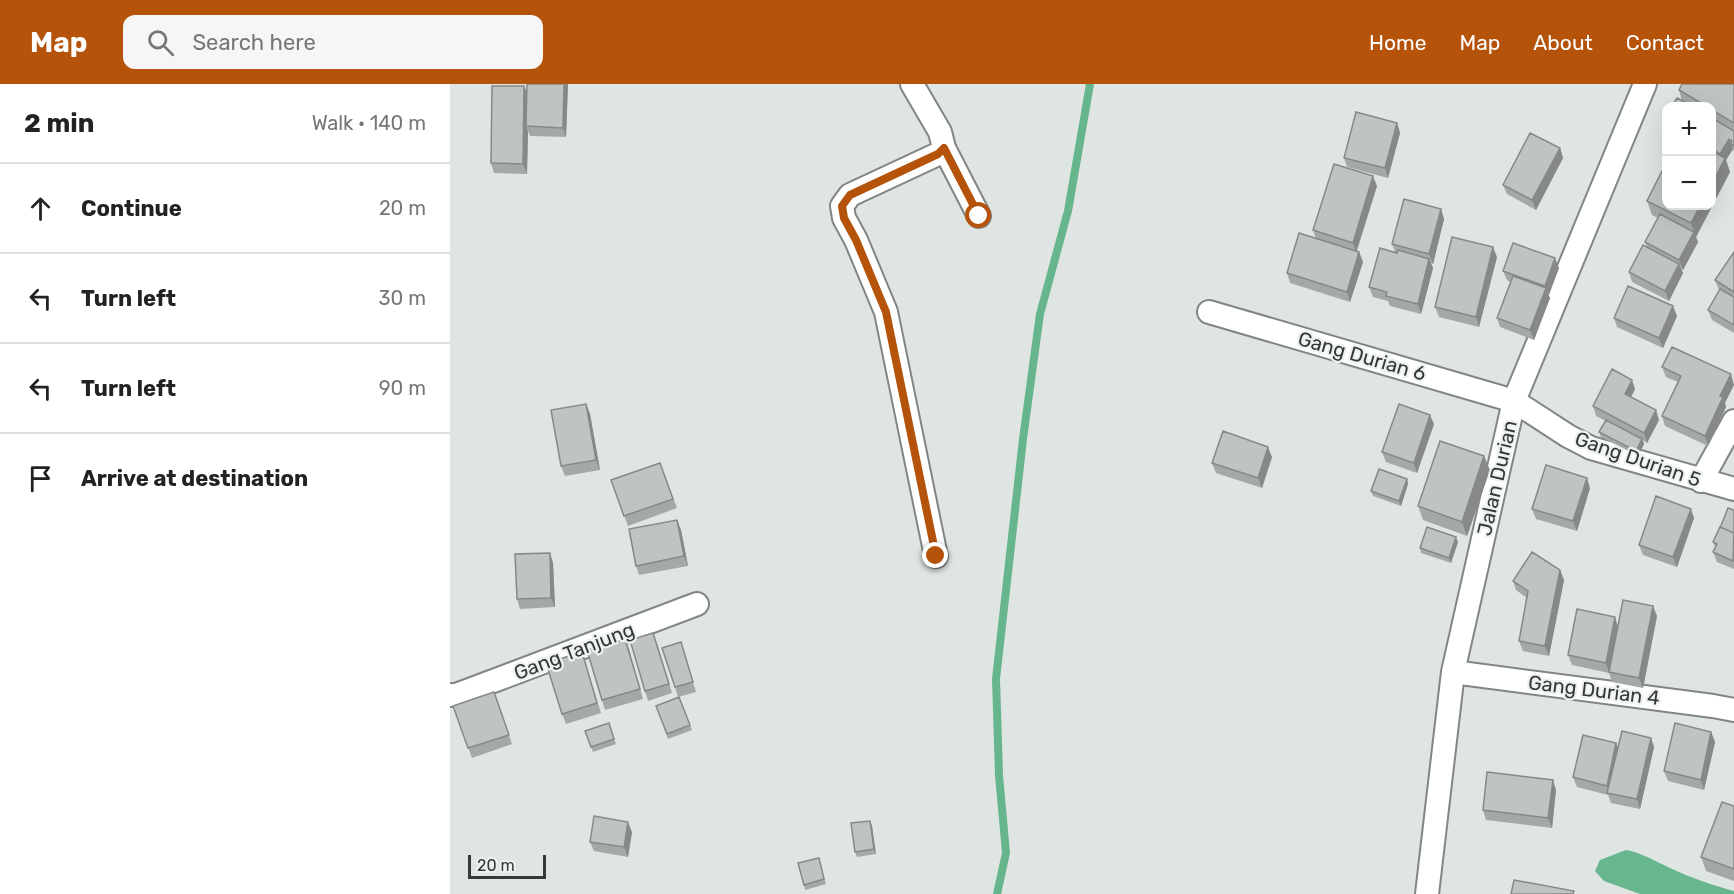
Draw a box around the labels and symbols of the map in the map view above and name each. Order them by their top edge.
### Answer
route start [965,202,991,228]
street label: Gang Durian 6 [1295,326,1429,386]
street label: Jalan Durian [1472,418,1522,538]
street label: Gang Durian 5 [1572,426,1704,492]
route end [922,542,948,568]
street label: Gang Tanjung [510,617,638,685]
street label: Gang Durian 4 [1527,670,1661,710]
scale bar [468,852,546,880]

